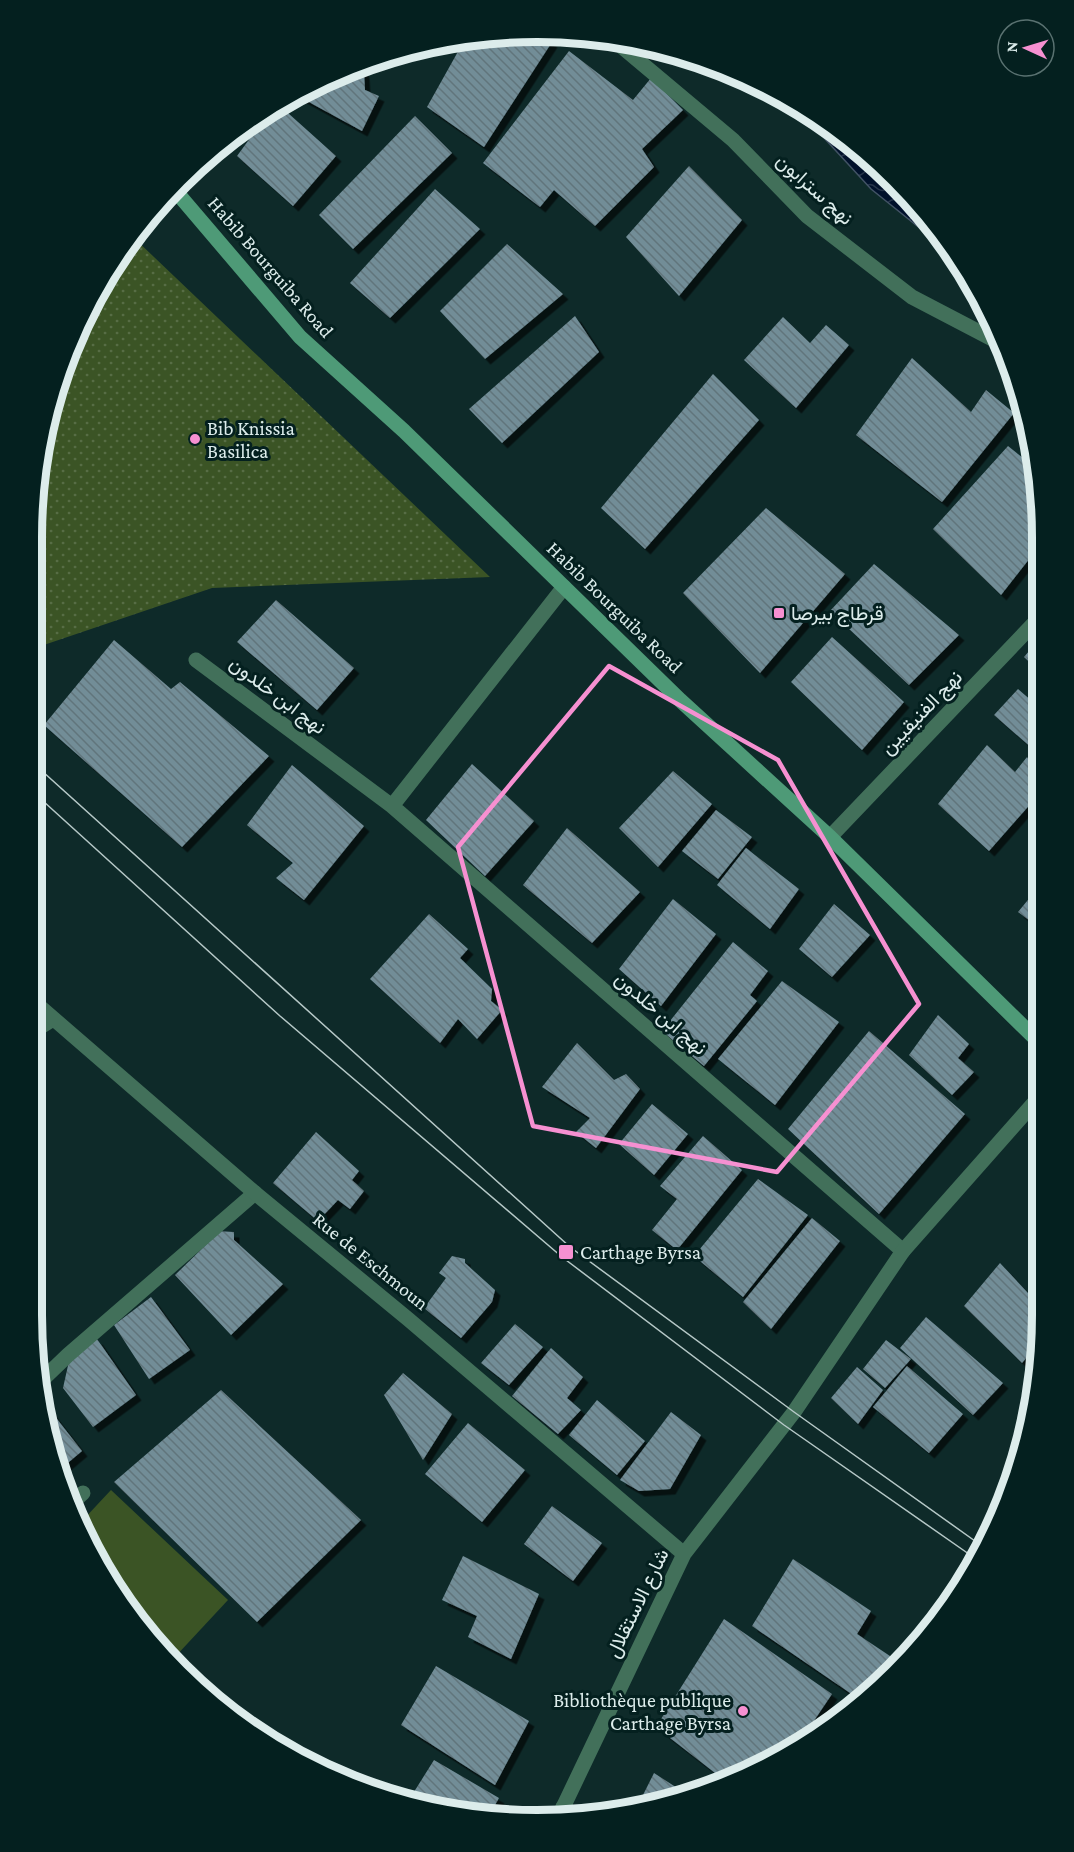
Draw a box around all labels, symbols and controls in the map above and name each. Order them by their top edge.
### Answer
north arrow [996,18,1056,78]
text: N [1003,41,1020,53]
street label: نهج سترابون [770,149,858,231]
street label: Habib Bourguiba Road [203,192,338,343]
place label: Bib Knissia Basilica [207,417,295,462]
marker: Bib Knissia Basilica [188,432,202,446]
street label: Habib Bourguiba Road [542,537,688,678]
place label: قرطاج بيرصا [791,602,884,627]
marker: قرطاج بيرصا [772,606,786,620]
street label: نهج ابن خلدون [224,652,330,741]
street label: نهج الفنيقيين [876,666,969,760]
street label: نهج ابن خلدون [609,967,712,1061]
street label: Rue de Eschmoun [309,1208,433,1314]
place label: Carthage Byrsa [580,1241,701,1264]
marker: Carthage Byrsa [557,1243,575,1261]
street label: شارع الاستقلال [601,1545,675,1662]
place label: Bibliothèque publique Carthage Byrsa [553,1689,731,1735]
marker: Bibliothèque publique Carthage Byrsa [736,1704,750,1718]

